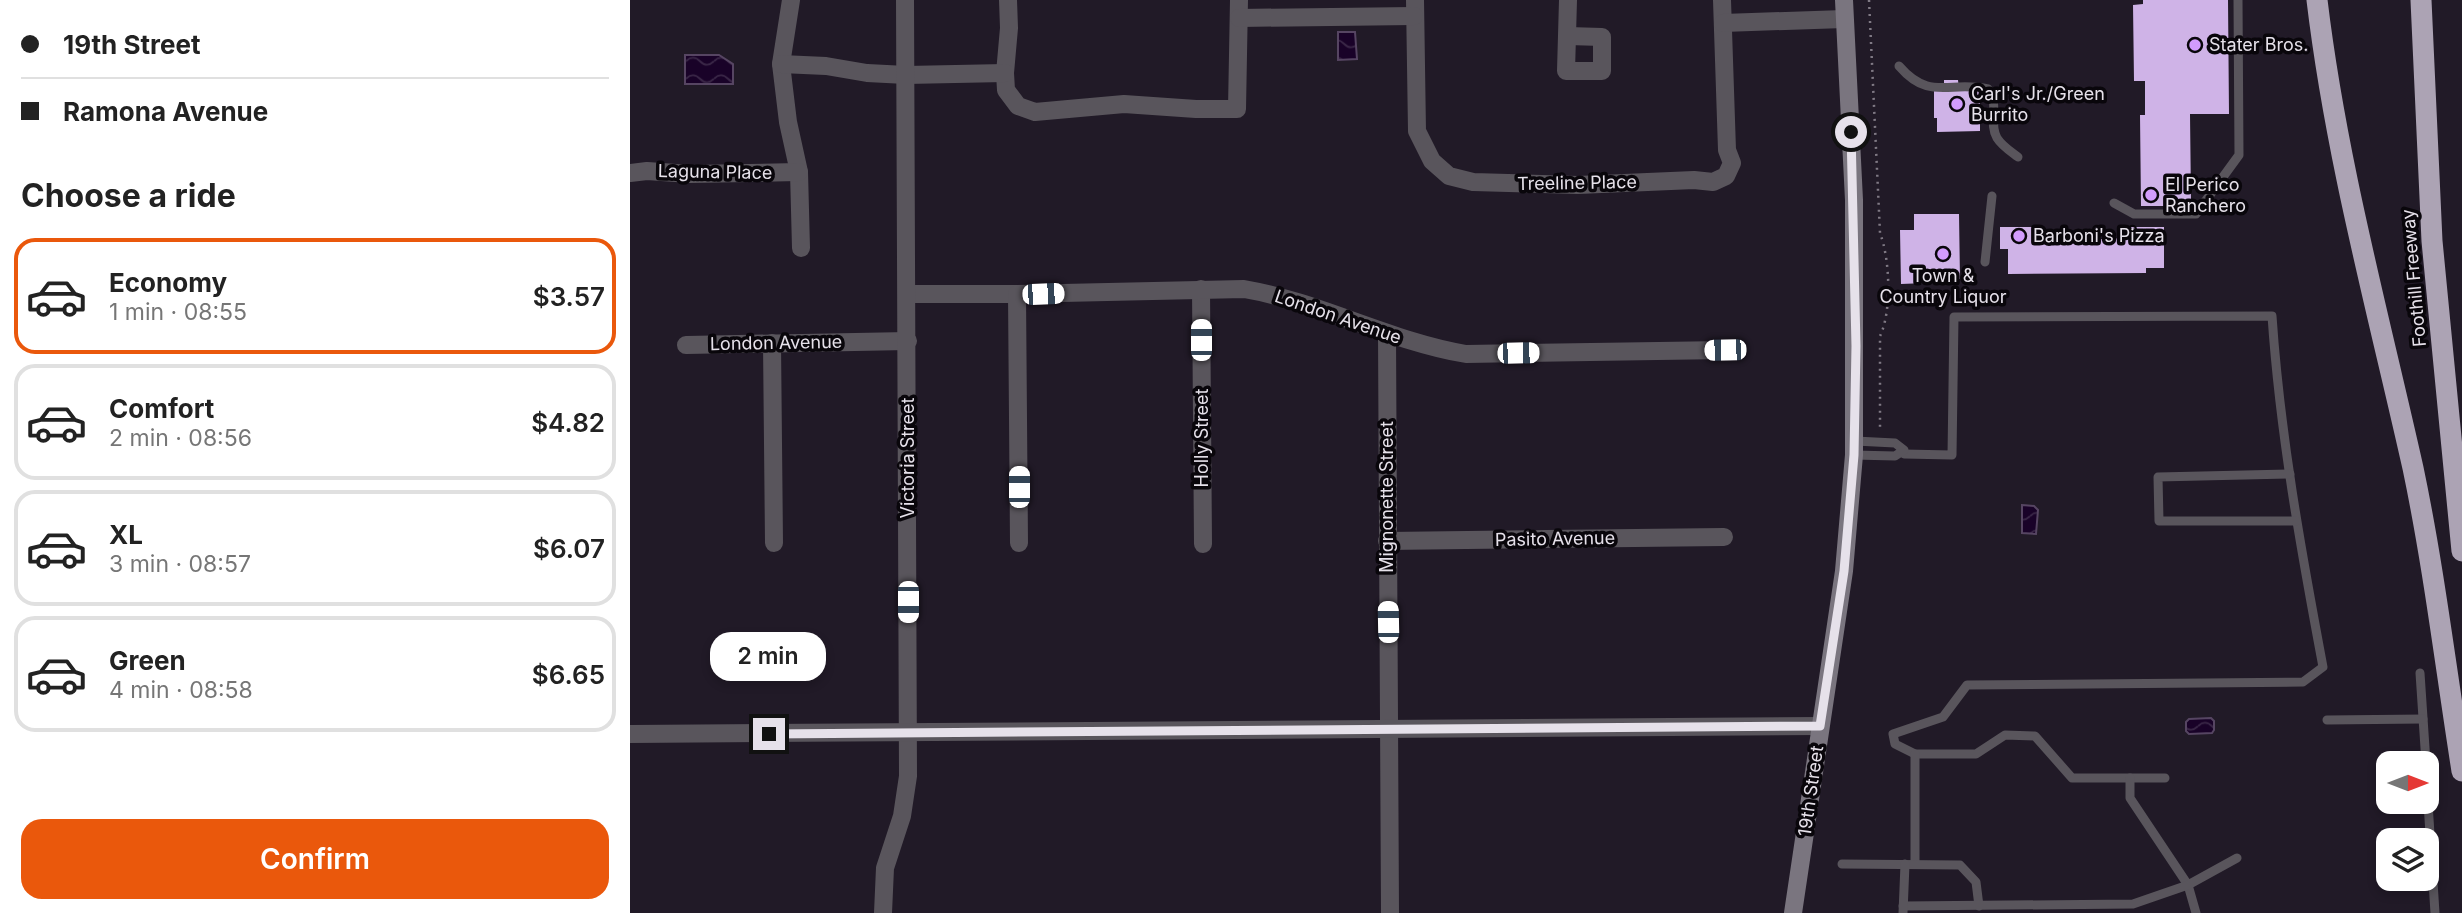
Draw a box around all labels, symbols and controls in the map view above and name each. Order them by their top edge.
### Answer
text: 19th Street [63,29,200,60]
place label: Stater Bros. [2209,34,2308,55]
marker: Stater Bros. [2187,37,2203,53]
place label: Carl's Jr./Green Burrito [1971,83,2105,125]
text: Ramona Avenue [63,96,268,127]
marker: Carl's Jr./Green Burrito [1949,96,1965,112]
route start [1835,116,1867,148]
street label: Laguna Place [658,160,772,183]
street label: Treeline Place [1517,171,1637,194]
place label: El Perico Ranchero [2165,174,2246,216]
text: Choose a ride [21,176,236,215]
marker: El Perico Ranchero [2143,187,2159,203]
street label: Foothill Freeway [2397,208,2430,348]
place label: Barboni's Pizza [2033,225,2165,246]
marker: Barboni's Pizza [2011,228,2027,244]
marker: Town & Country Liquor [1935,246,1951,262]
icon: car [25,265,88,328]
place label: Town & Country Liquor [1879,265,2007,307]
text: Economy [109,267,227,298]
text: $3.57 [533,281,605,312]
car [1022,283,1065,305]
street label: London Avenue [1272,285,1404,348]
text: 1 min · 08:55 [109,298,247,326]
car [1191,319,1212,361]
street label: London Avenue [710,331,842,354]
car [1704,339,1747,361]
car [1497,342,1540,364]
street label: Holly Street [1191,388,1212,487]
icon: car [25,391,88,454]
text: Comfort [109,393,214,424]
street label: Victoria Street [897,397,918,518]
text: $4.82 [531,407,605,438]
street label: Mignonette Street [1376,421,1397,573]
text: 2 min · 08:56 [109,424,252,452]
car [1009,466,1030,508]
icon: car [25,517,88,580]
text: XL [109,519,143,550]
street label: Pasito Avenue [1495,527,1615,550]
text: $6.07 [533,533,605,564]
text: 3 min · 08:57 [109,550,251,578]
car [898,581,919,623]
car [1378,601,1399,643]
callout: 2 min [711,632,827,682]
text: 2 min [738,642,798,670]
icon: car [25,643,88,706]
text: Green [109,645,186,676]
text: $6.65 [532,659,605,690]
text: 4 min · 08:58 [109,676,253,704]
route end [753,718,785,750]
street label: 19th Street [1794,744,1827,838]
north arrow [2376,751,2440,814]
map controls [2376,751,2439,891]
button: Confirm [21,819,609,899]
button: layers [2376,828,2439,891]

